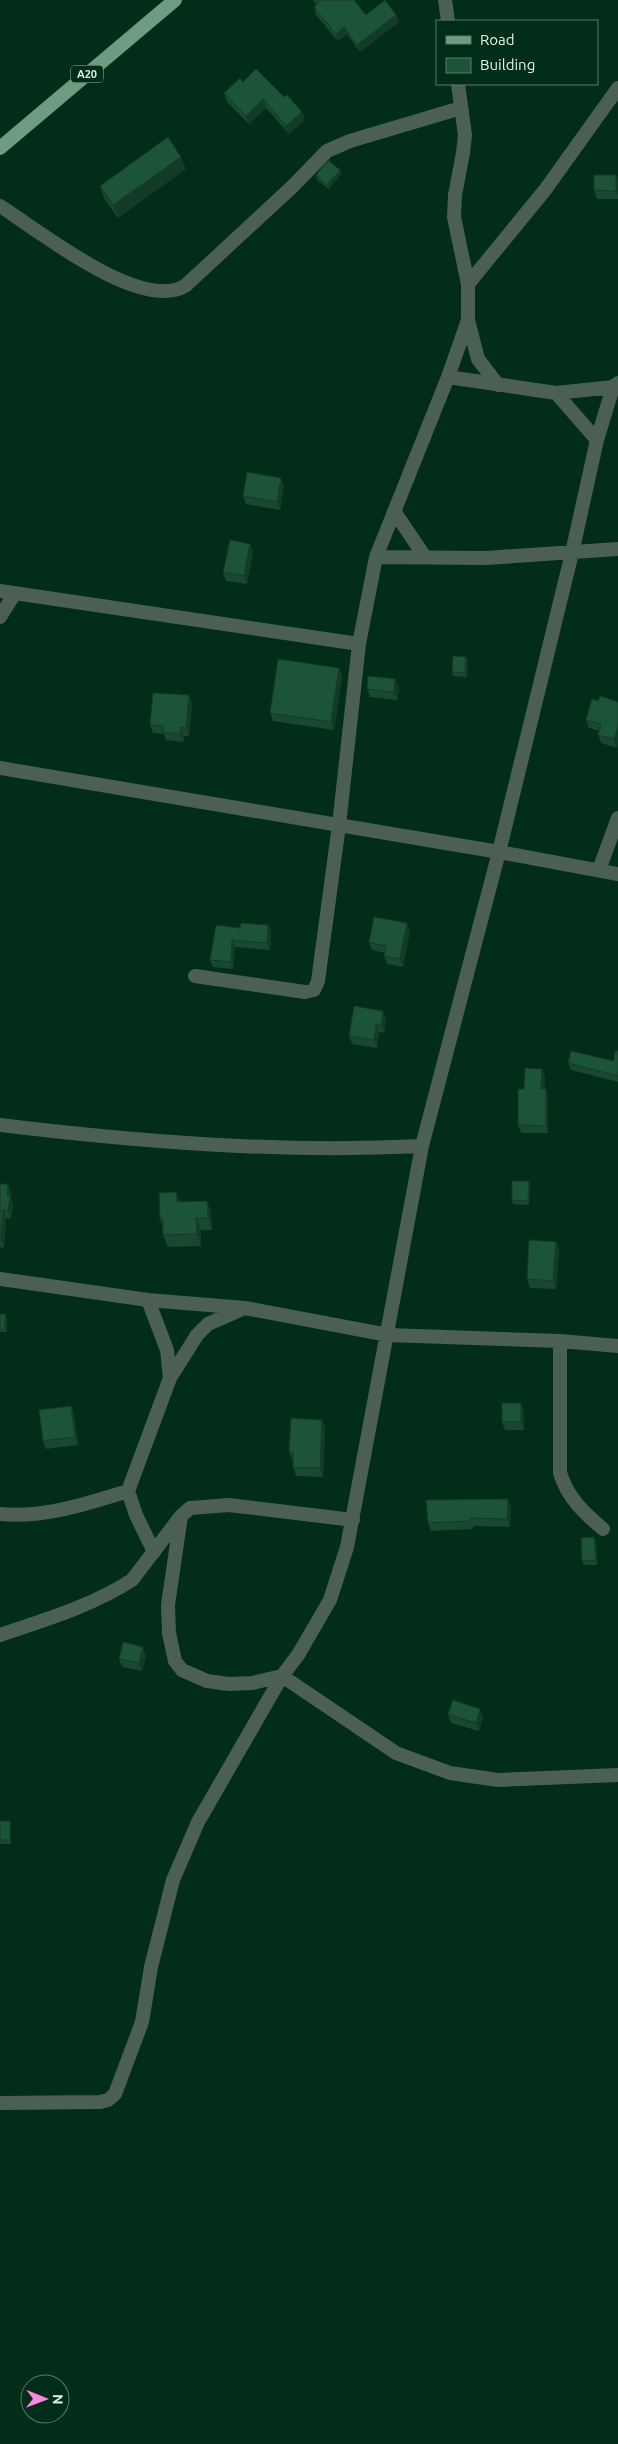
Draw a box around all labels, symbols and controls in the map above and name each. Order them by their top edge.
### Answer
legend [436,20,598,85]
text: Road [480,31,515,48]
text: Building [480,56,535,73]
road number: A20 [71,66,103,82]
north arrow [20,2374,70,2424]
text: N [50,2394,66,2405]

